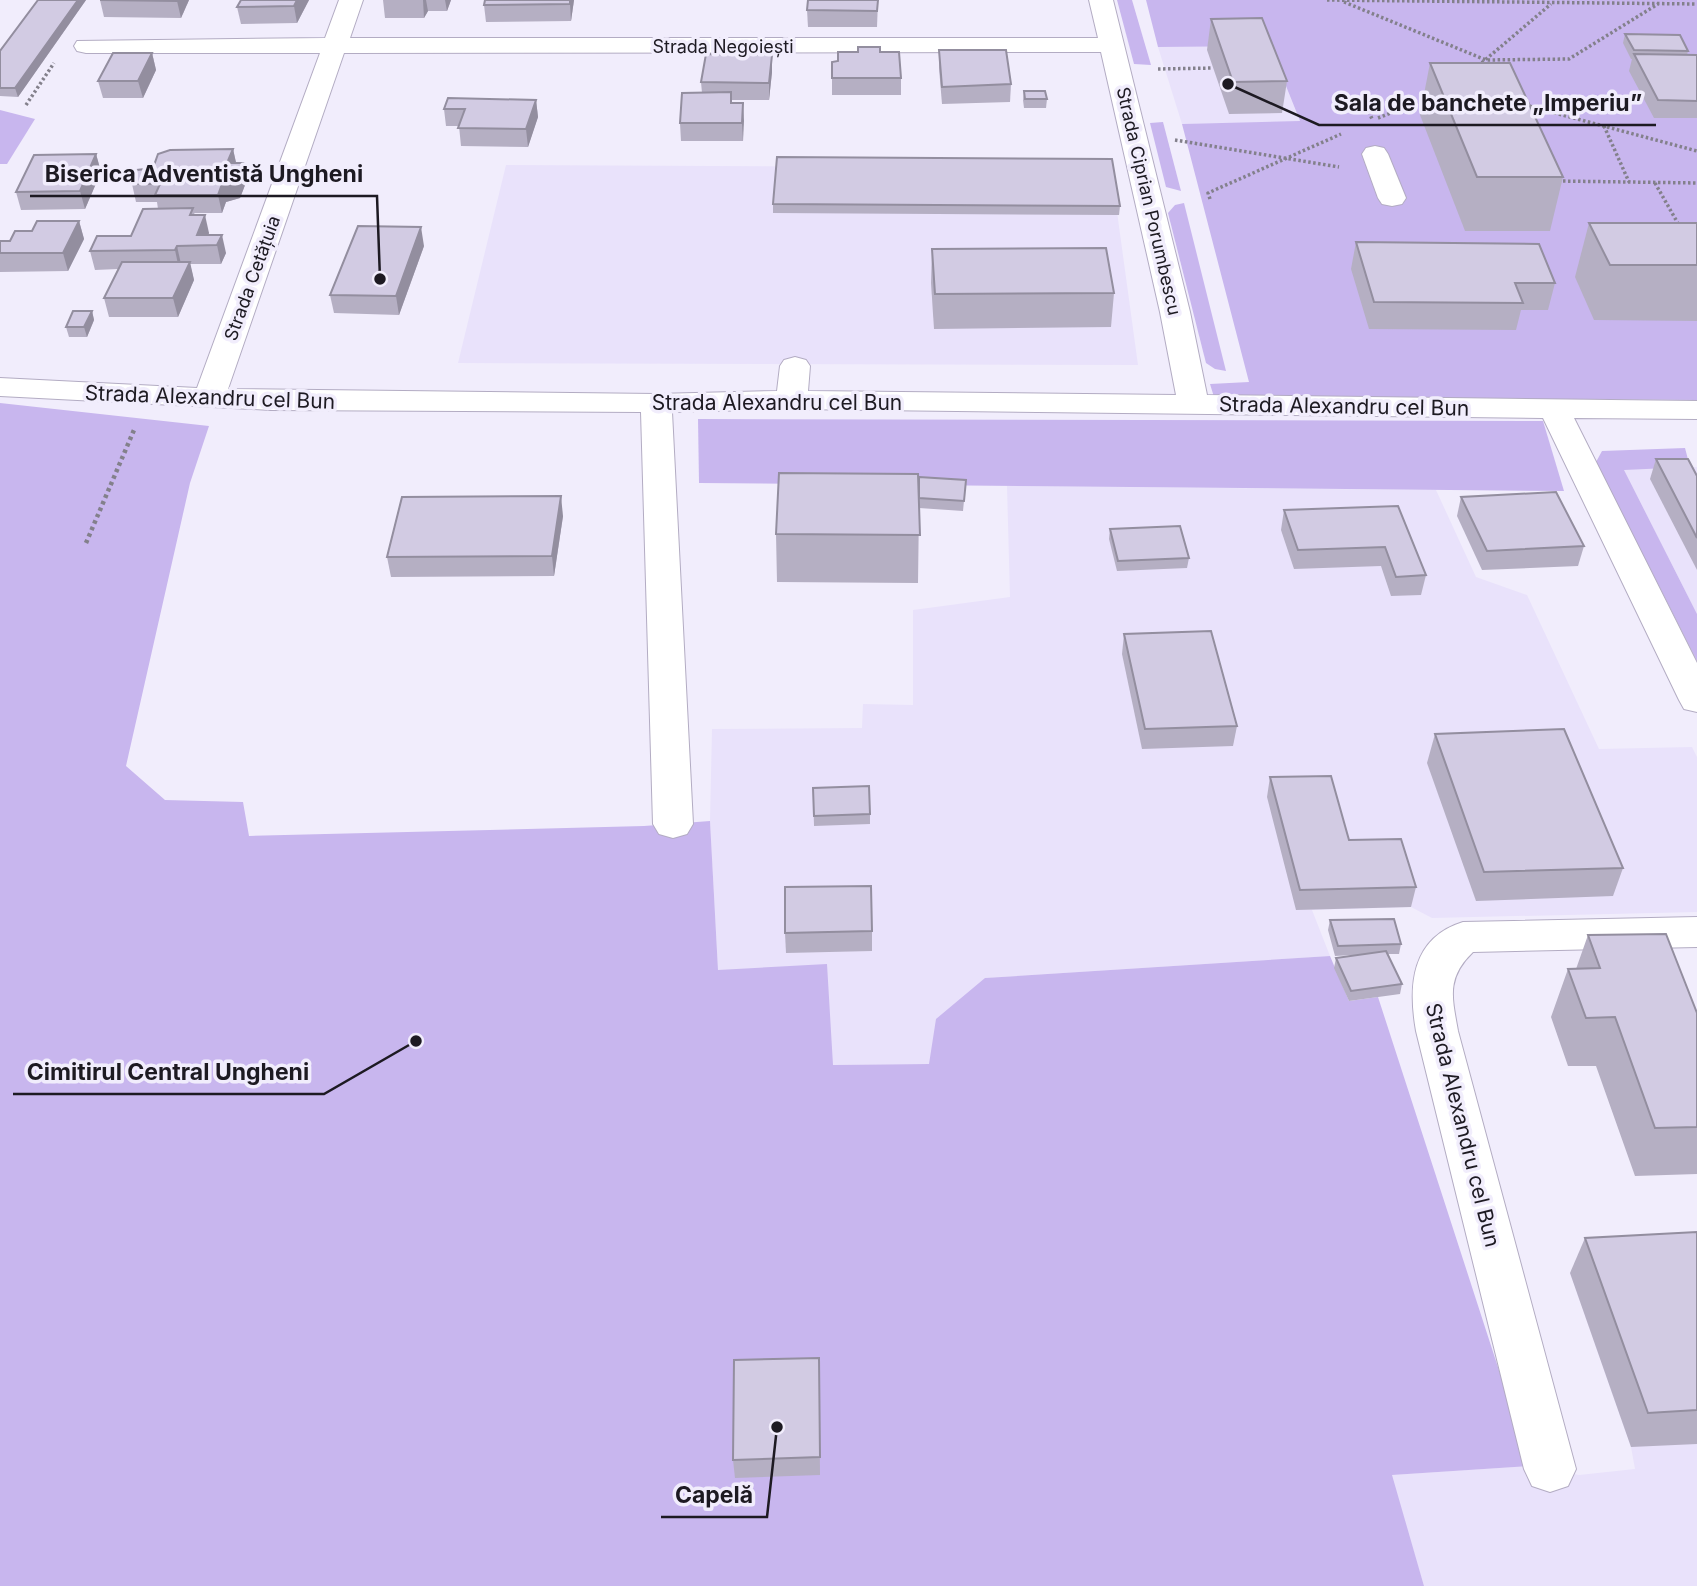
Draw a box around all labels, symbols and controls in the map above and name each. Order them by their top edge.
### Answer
street label: Strada Negoiești [652,36,794,58]
callout: Sala de banchete „Imperiu” [1319,81,1656,125]
street label: Strada Ciprian Porumbescu [1112,85,1186,317]
text: Sala de banchete „Imperiu” [1334,89,1642,117]
callout: Biserica Adventistă Ungheni [30,152,377,196]
text: Biserica Adventistă Ungheni [45,160,363,188]
street label: Strada Cetățuia [220,213,285,344]
street label: Strada Alexandru cel Bun [84,380,336,414]
street label: Strada Alexandru cel Bun [652,390,902,415]
street label: Strada Alexandru cel Bun [1219,391,1469,421]
street label: Strada Alexandru cel Bun [1421,1000,1505,1250]
callout: Cimitirul Central Ungheni [13,1050,324,1094]
text: Cimitirul Central Ungheni [27,1058,309,1086]
callout: Capelă [661,1473,767,1517]
text: Capelă [675,1481,753,1509]

